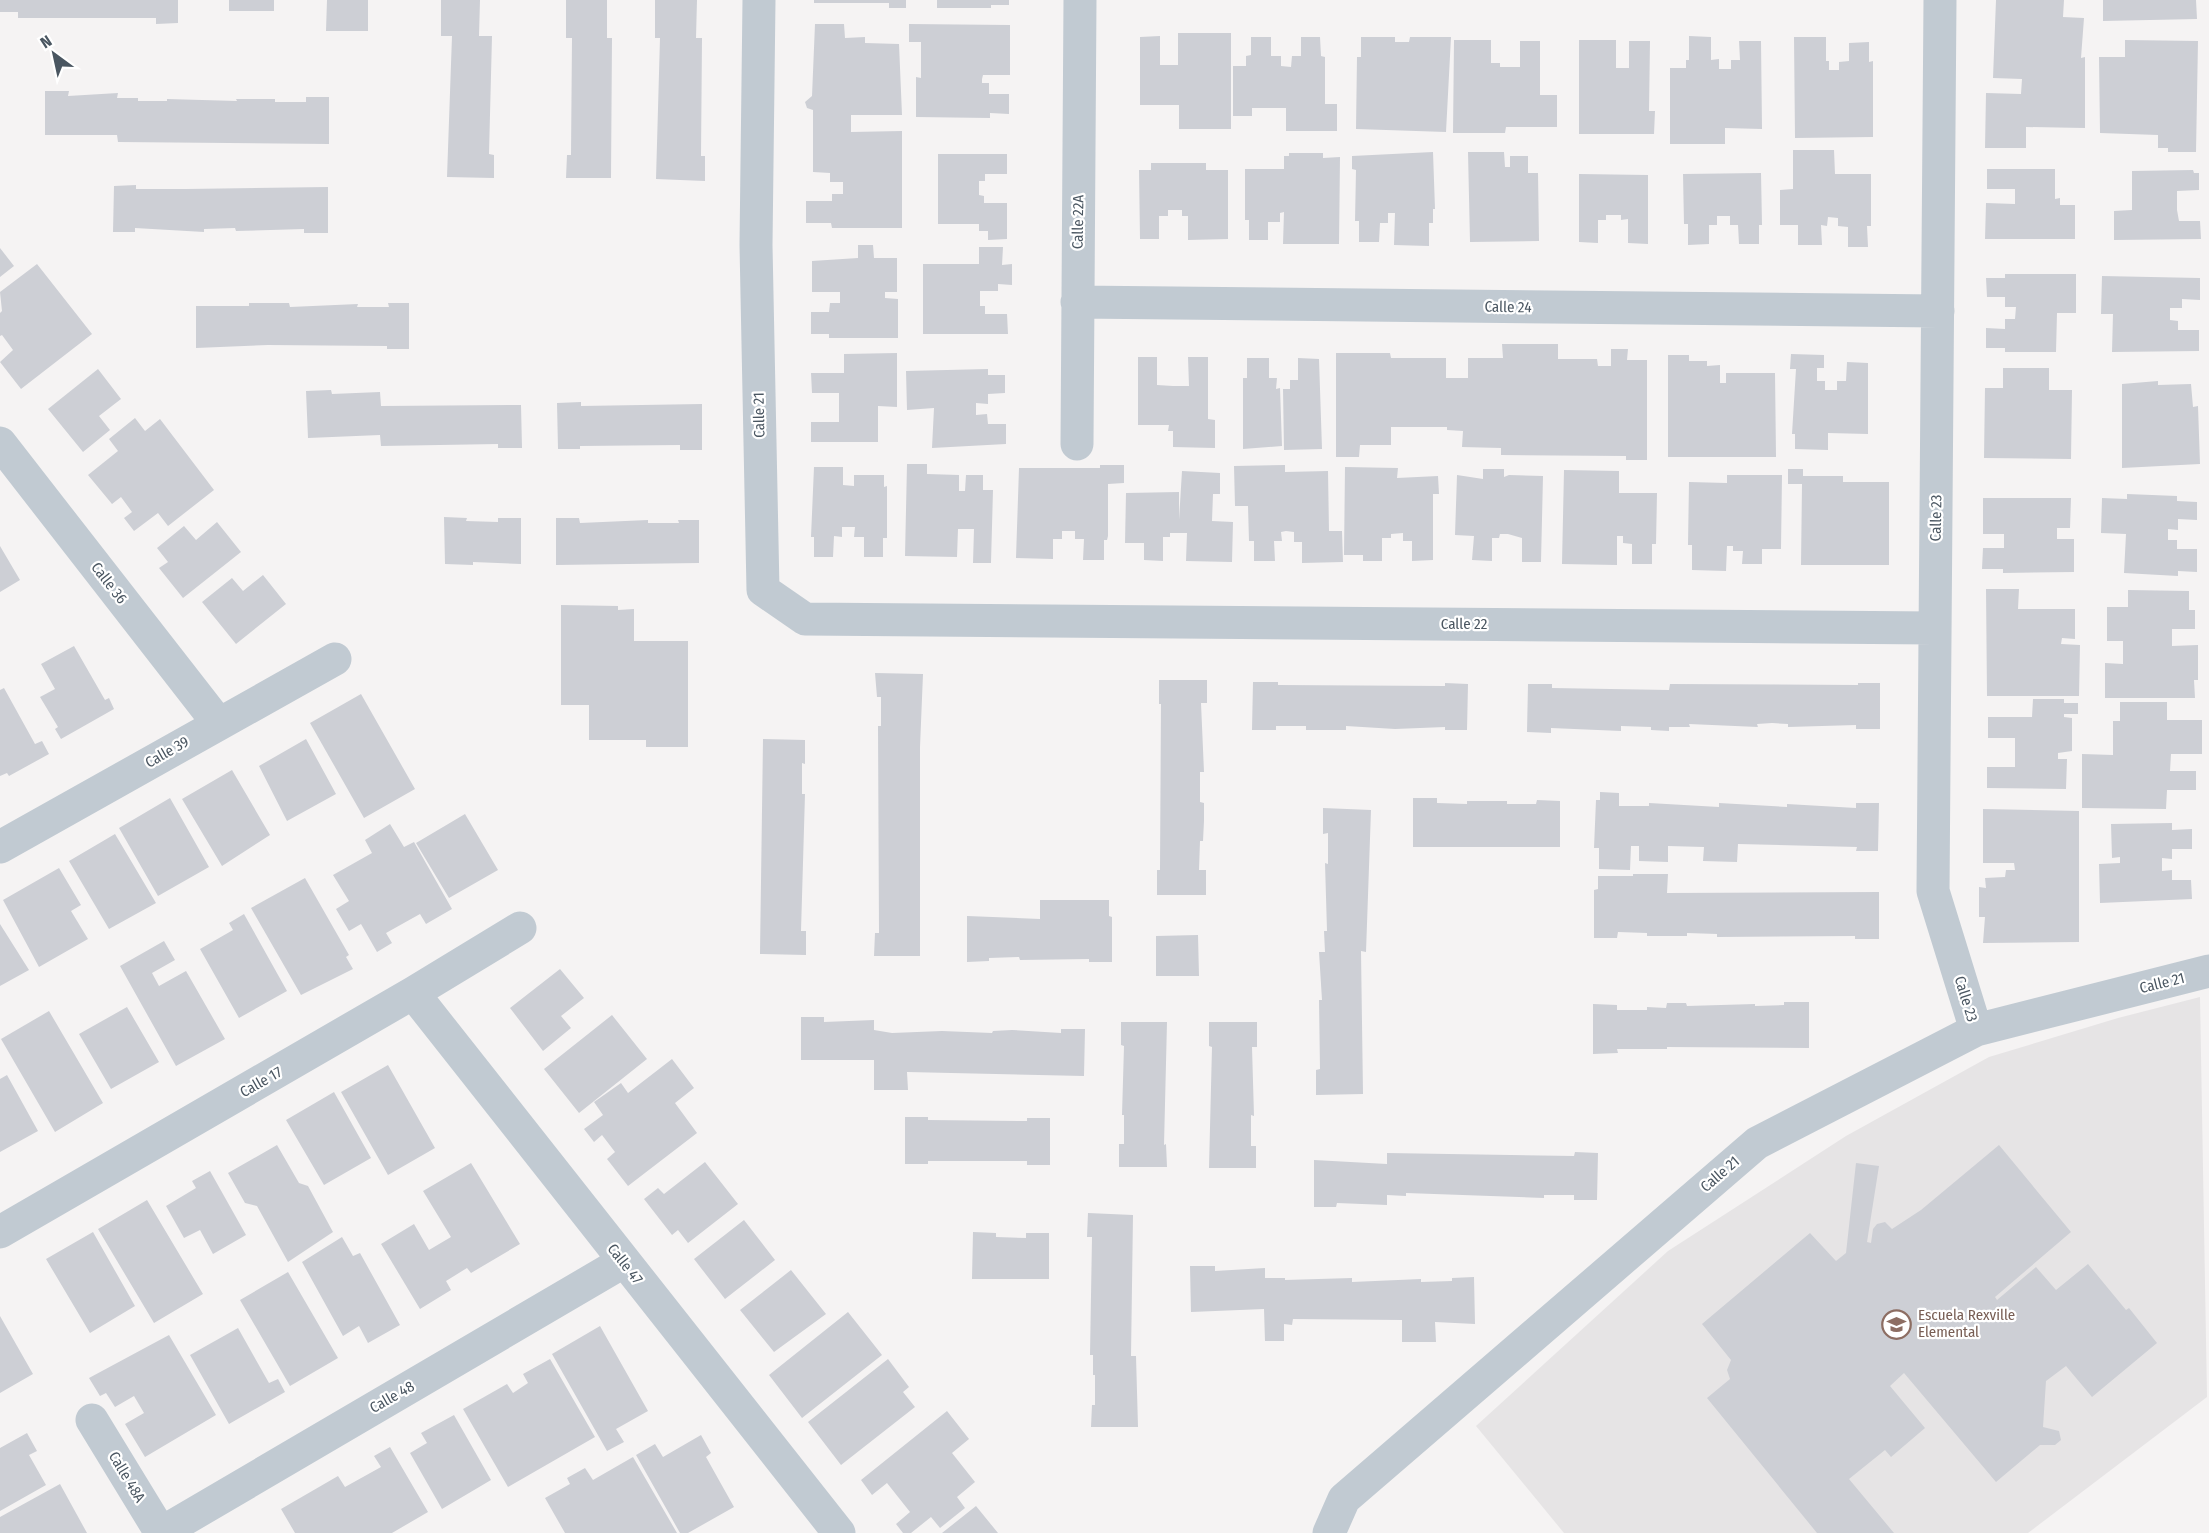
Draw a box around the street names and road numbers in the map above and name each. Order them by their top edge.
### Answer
street label: Calle 22A [1069,194,1087,249]
street label: Calle 24 [1484,298,1532,316]
street label: Calle 21 [750,392,768,438]
street label: Calle 23 [1927,494,1945,542]
street label: Calle 36 [87,559,131,607]
street label: Calle 22 [1441,615,1488,633]
street label: Calle 39 [142,732,192,772]
street label: Calle 21 [2138,969,2186,997]
street label: Calle 23 [1951,974,1982,1024]
street label: Calle 17 [237,1063,285,1101]
street label: Calle 21 [1697,1152,1743,1196]
street label: Calle 47 [604,1240,646,1288]
street label: Calle 48 [367,1377,417,1417]
street label: Calle 48A [105,1448,149,1506]

